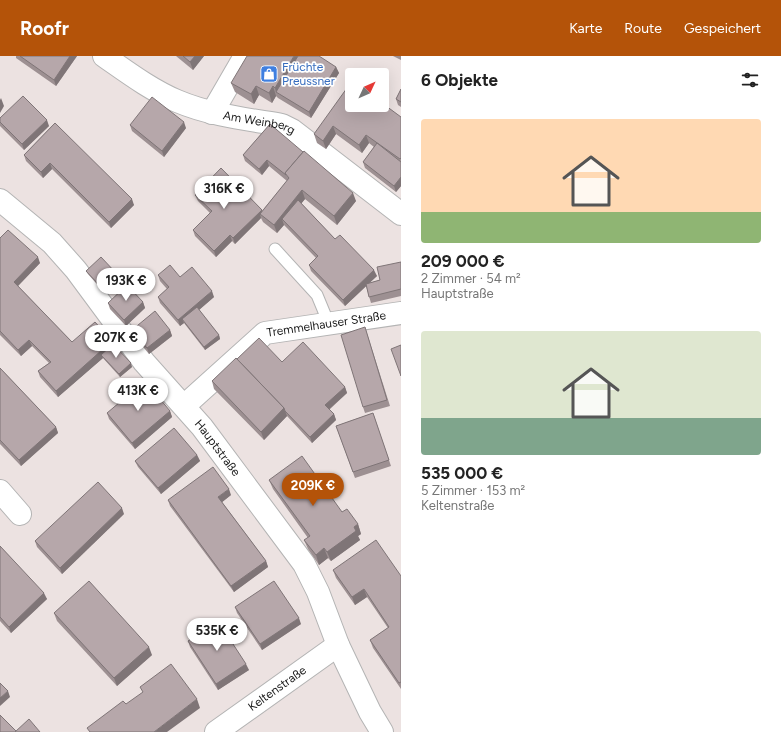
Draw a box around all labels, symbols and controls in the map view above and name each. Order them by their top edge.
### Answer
text: Roofr [20,17,69,40]
text: Karte [569,20,602,37]
text: Route [624,20,662,37]
text: Gespeichert [684,20,761,37]
place label: Früchte Preussner [282,60,335,88]
shop icon: Früchte Preussner [259,64,279,84]
north arrow [345,68,389,112]
map controls [345,68,389,112]
icon: filters [739,69,761,91]
text: 6 Objekte [421,70,498,90]
street label: Am Weinberg [222,108,297,137]
icon: home [555,145,627,217]
pin: 316K € [191,176,257,210]
text: 316K € [203,181,245,196]
text: 209 000 € [421,251,505,271]
pin: 193K € [93,268,159,302]
text: 2 Zimmer · 54 m² [421,271,521,286]
text: 193K € [105,273,147,288]
text: Hauptstraße [421,286,494,301]
street label: Tremmelhauser Straße [266,308,387,340]
pin: 207K € [83,325,149,359]
text: 207K € [94,330,138,345]
icon: home [555,357,627,429]
pin: 413K € [105,378,171,412]
text: 413K € [117,383,159,398]
street label: Hauptstraße [192,417,243,479]
text: 535 000 € [421,463,503,483]
pin: 209K € [280,473,346,507]
text: 209K € [291,478,335,493]
text: 5 Zimmer · 153 m² [421,483,525,498]
text: Keltenstraße [421,498,494,513]
pin: 535K € [184,618,250,652]
text: 535K € [195,623,239,638]
street label: Keltenstraße [245,663,309,714]

